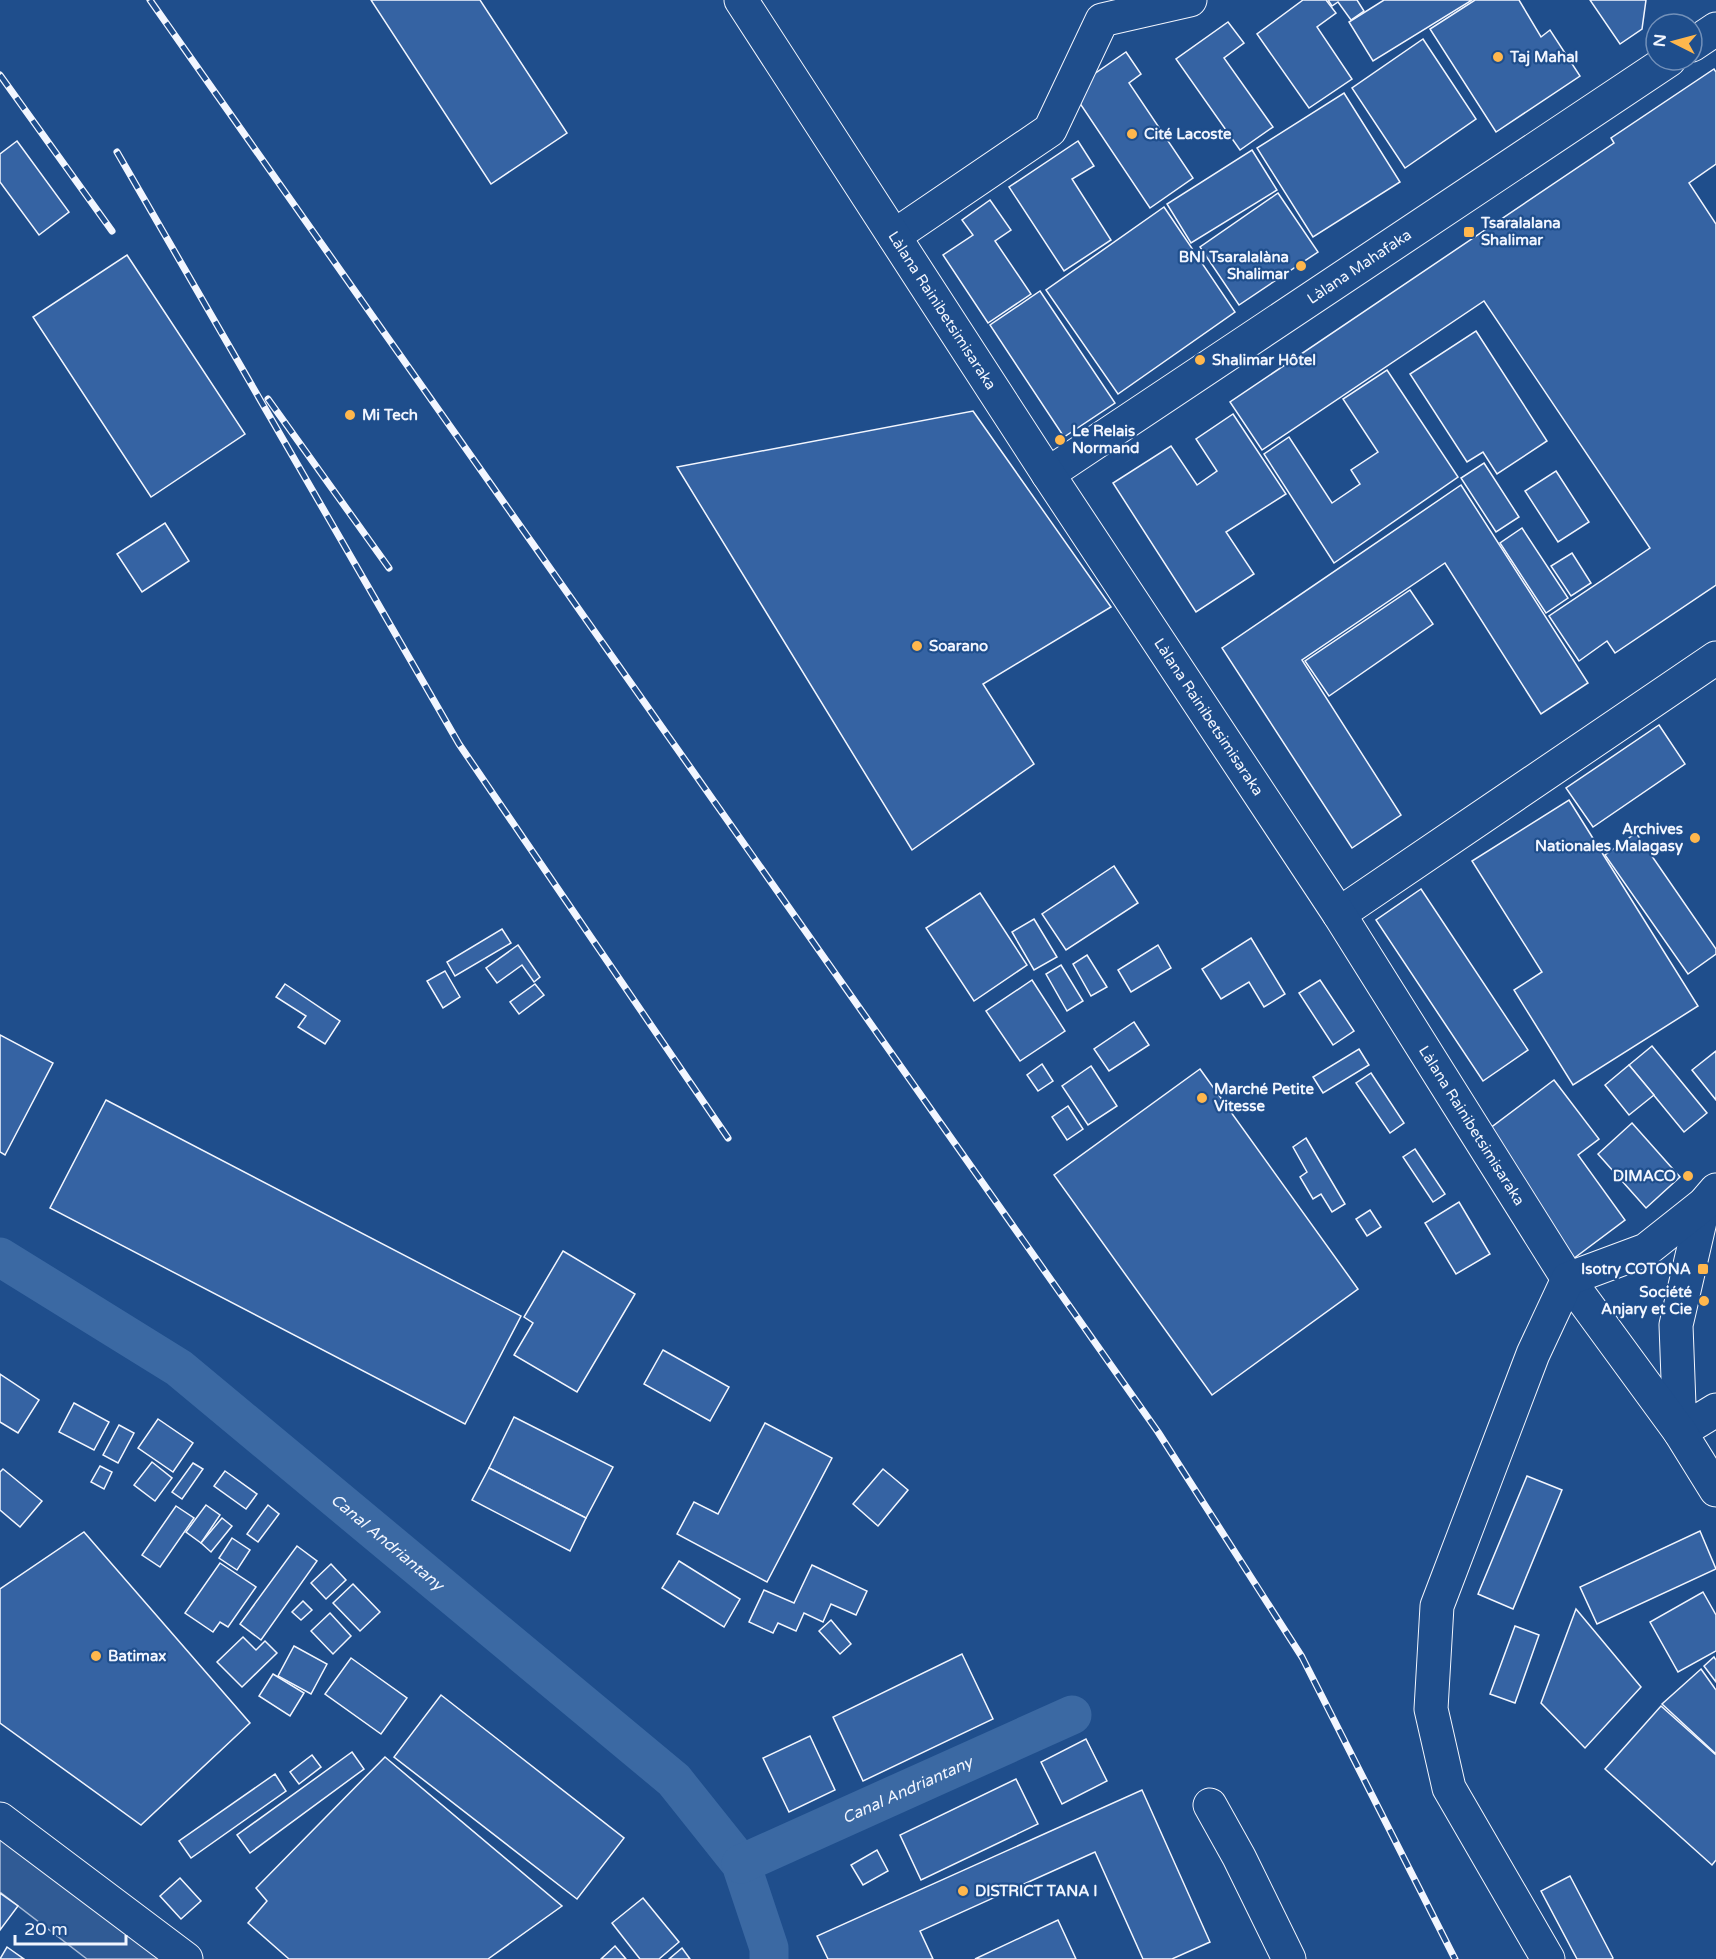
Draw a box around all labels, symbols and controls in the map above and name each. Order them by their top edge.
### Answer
north arrow [1644,12,1704,72]
text: N [1649,33,1671,48]
place label: Taj Mahal [1509,48,1578,67]
marker: Taj Mahal [1491,50,1505,64]
place label: Cité Lacoste [1144,125,1232,143]
marker: Cité Lacoste [1125,127,1139,141]
place label: Tsaralalana Shalimar [1480,214,1561,249]
street label: Làlana Mahafaka [1304,225,1415,308]
marker: Tsaralalana Shalimar [1462,225,1476,239]
street label: Làlana Rainibetsimisaraka [884,228,1000,393]
place label: BNI Tsaralalàna Shalimar [1179,248,1289,283]
marker: BNI Tsaralalàna Shalimar [1294,259,1308,273]
place label: Shalimar Hôtel [1212,351,1316,369]
marker: Shalimar Hôtel [1193,353,1207,367]
place label: Mi Tech [362,406,418,424]
marker: Mi Tech [343,408,357,422]
place label: Le Relais Normand [1072,422,1140,457]
marker: Le Relais Normand [1053,433,1067,447]
street label: Làlana Rainibetsimisaraka [1150,635,1267,799]
place label: Soarano [929,637,988,655]
marker: Soarano [910,639,924,653]
place label: Archives Nationales Malagasy [1535,820,1683,856]
marker: Archives Nationales Malagasy [1688,831,1702,845]
street label: Làlana Rainibetsimisaraka [1415,1042,1529,1209]
place label: Marché Petite Vitesse [1214,1080,1314,1115]
marker: Marché Petite Vitesse [1195,1091,1209,1105]
place label: DIMACO [1613,1167,1676,1185]
marker: DIMACO [1681,1169,1695,1183]
place label: Isotry COTONA [1581,1260,1691,1279]
marker: Isotry COTONA [1696,1262,1710,1276]
place label: Société Anjary et Cie [1601,1283,1693,1319]
marker: Société Anjary et Cie [1697,1294,1711,1308]
water label: Canal Andriantany [326,1490,449,1597]
place label: Batimax [108,1647,166,1665]
marker: Batimax [89,1649,103,1663]
water label: Canal Andriantany [839,1751,978,1828]
place label: DISTRICT TANA I [975,1882,1098,1900]
marker: DISTRICT TANA I [956,1884,970,1898]
scale bar [15,1908,126,1946]
text: 20 m [24,1918,68,1940]

